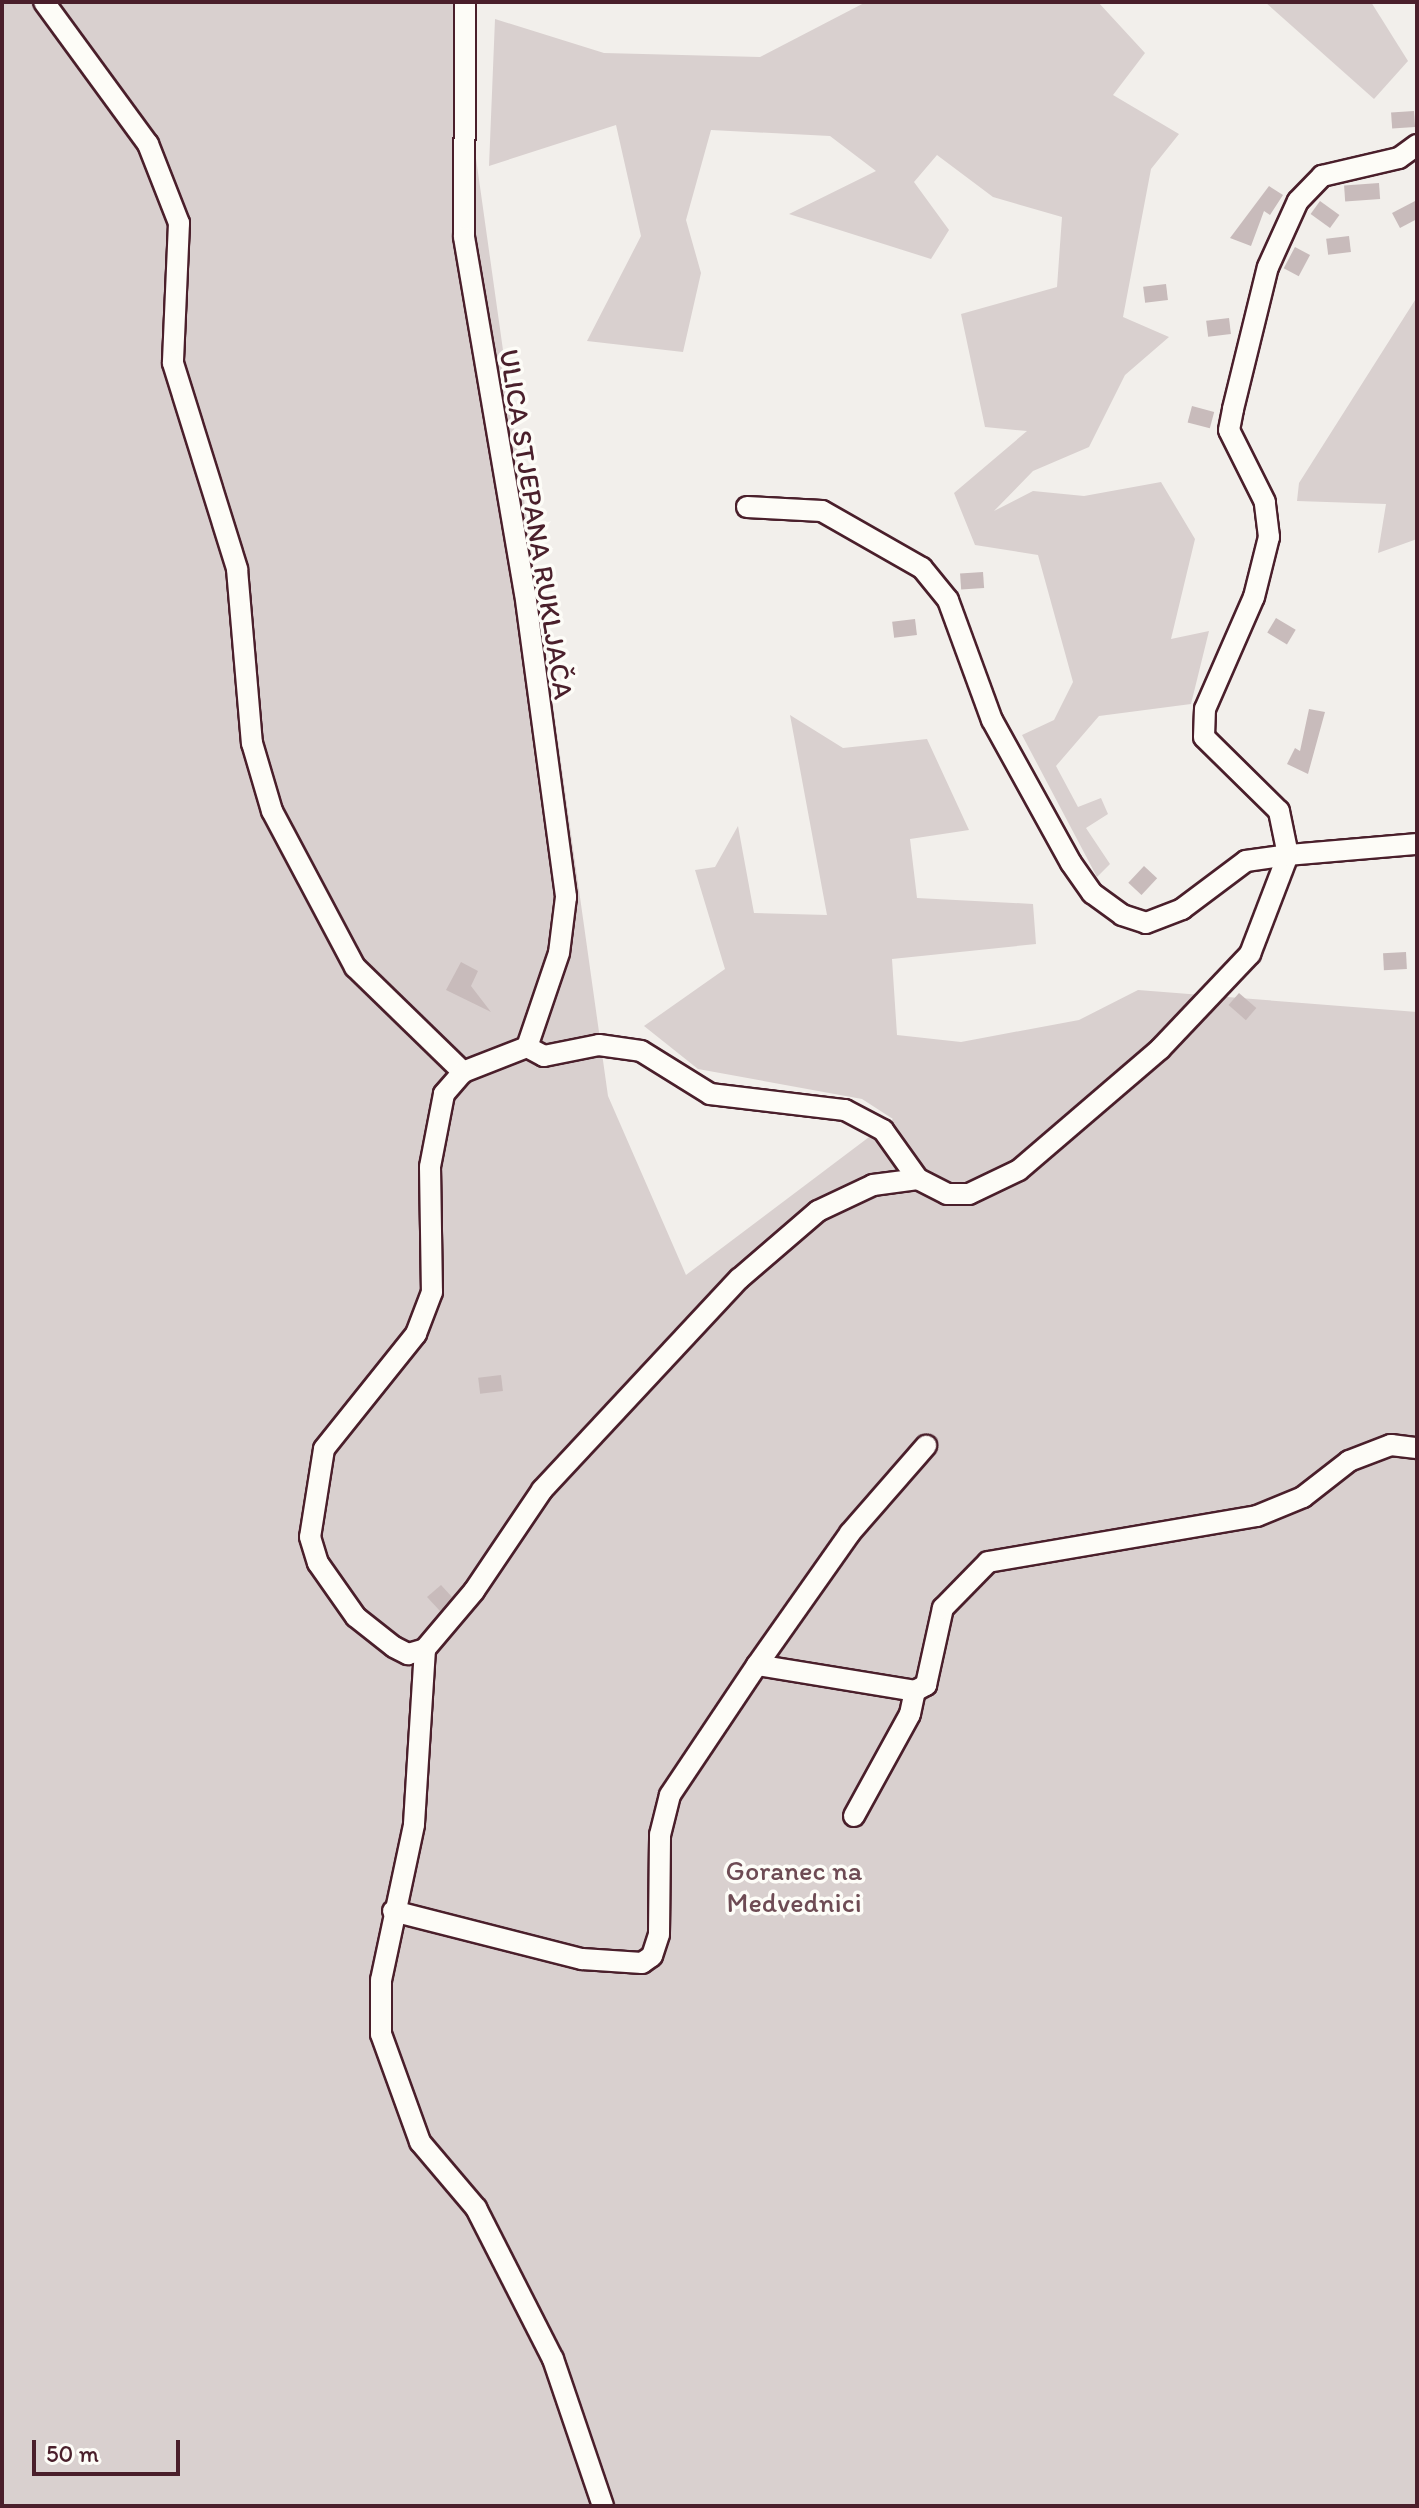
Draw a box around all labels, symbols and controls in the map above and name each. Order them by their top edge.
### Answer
street label: ULICA STJEPANA RUKLJAČA [493,346,581,702]
park label: Goranec na Medvednici [726,1853,862,1919]
scale bar [36,2424,184,2474]
text: 50 m [46,2439,99,2468]

